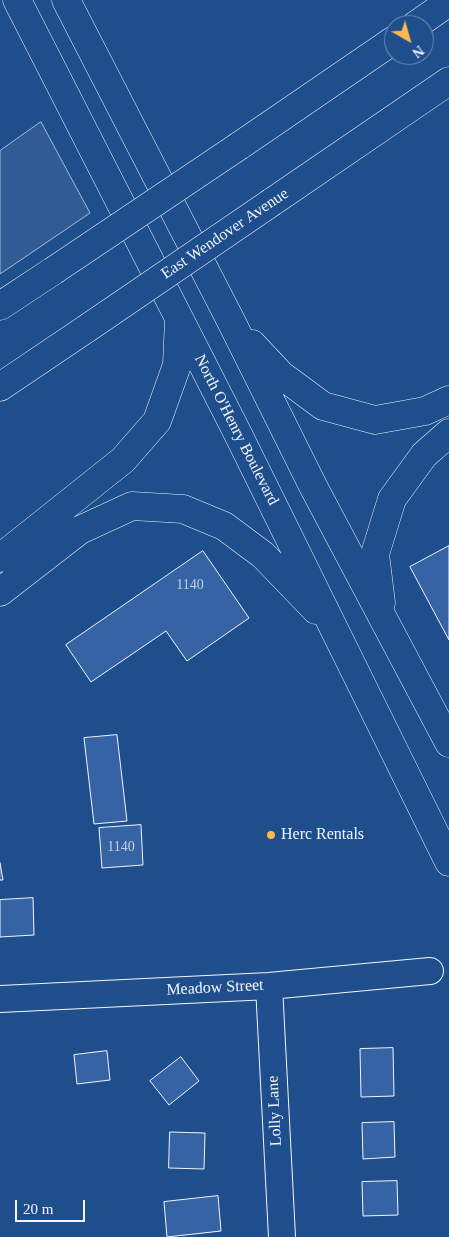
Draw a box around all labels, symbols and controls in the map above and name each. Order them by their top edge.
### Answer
north arrow [384,15,434,65]
text: N [409,42,427,60]
street label: East Wendover Avenue [158,184,292,284]
street label: North O'Henry Boulevard [190,352,282,508]
house number: 1140 [176,577,204,593]
place label: Herc Rentals [281,825,364,845]
marker: Herc Rentals [265,829,277,841]
house number: 1140 [107,839,135,855]
street label: Meadow Street [166,976,264,1000]
street label: Lolly Lane [264,1075,286,1147]
scale bar [18,1190,88,1222]
text: 20 m [23,1201,53,1217]

